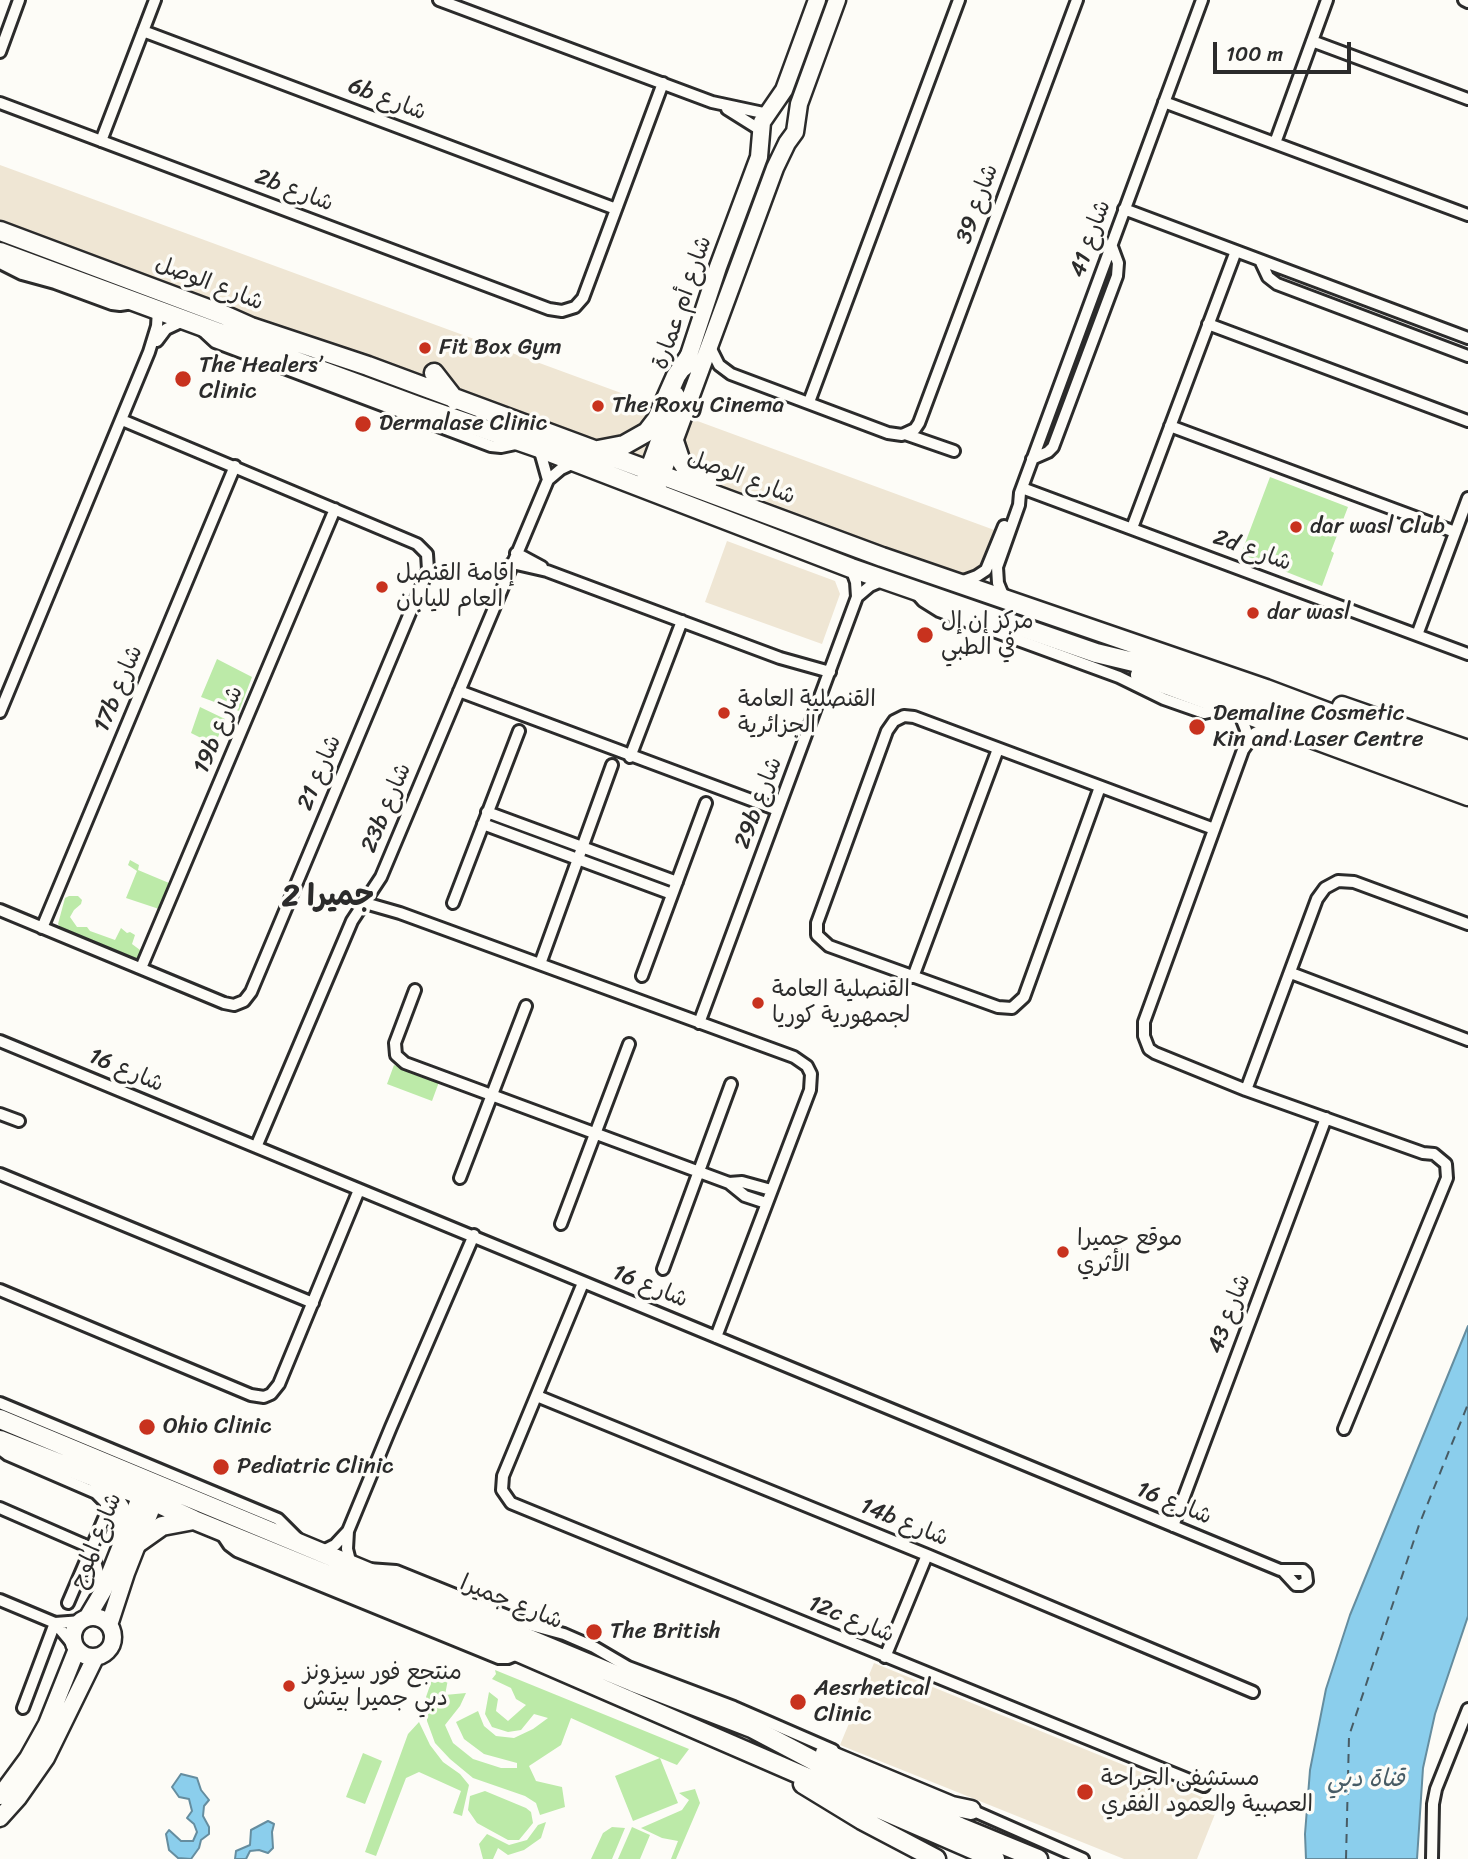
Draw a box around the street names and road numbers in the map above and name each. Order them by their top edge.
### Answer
street label: 6b شارع [344,73,430,127]
street label: شارع 39 [951,161,1005,247]
street label: 2b شارع [251,163,337,219]
street label: شارع 41 [1064,197,1118,281]
street label: شارع أم عمارة [647,233,719,373]
street label: شارع الوصل [151,251,267,317]
street label: شارع الوصل [683,445,799,511]
street label: 2d شارع [1209,524,1295,578]
street label: 17b شارع [88,642,150,736]
street label: 19b شارع [188,682,250,778]
street label: شارع 21 [292,731,348,815]
street label: 29b شارع [729,753,789,853]
street label: 23b شارع [356,759,418,857]
street label: شارع 16 [84,1043,168,1099]
street label: شارع 16 [608,1259,692,1315]
street label: شارع 43 [1202,1270,1258,1358]
street label: شارع 16 [1132,1476,1216,1532]
street label: شارع الموج [65,1489,129,1593]
street label: 14b شارع [856,1493,952,1553]
street label: شارع جميرا [456,1570,566,1636]
street label: 12c شارع [804,1590,898,1650]

